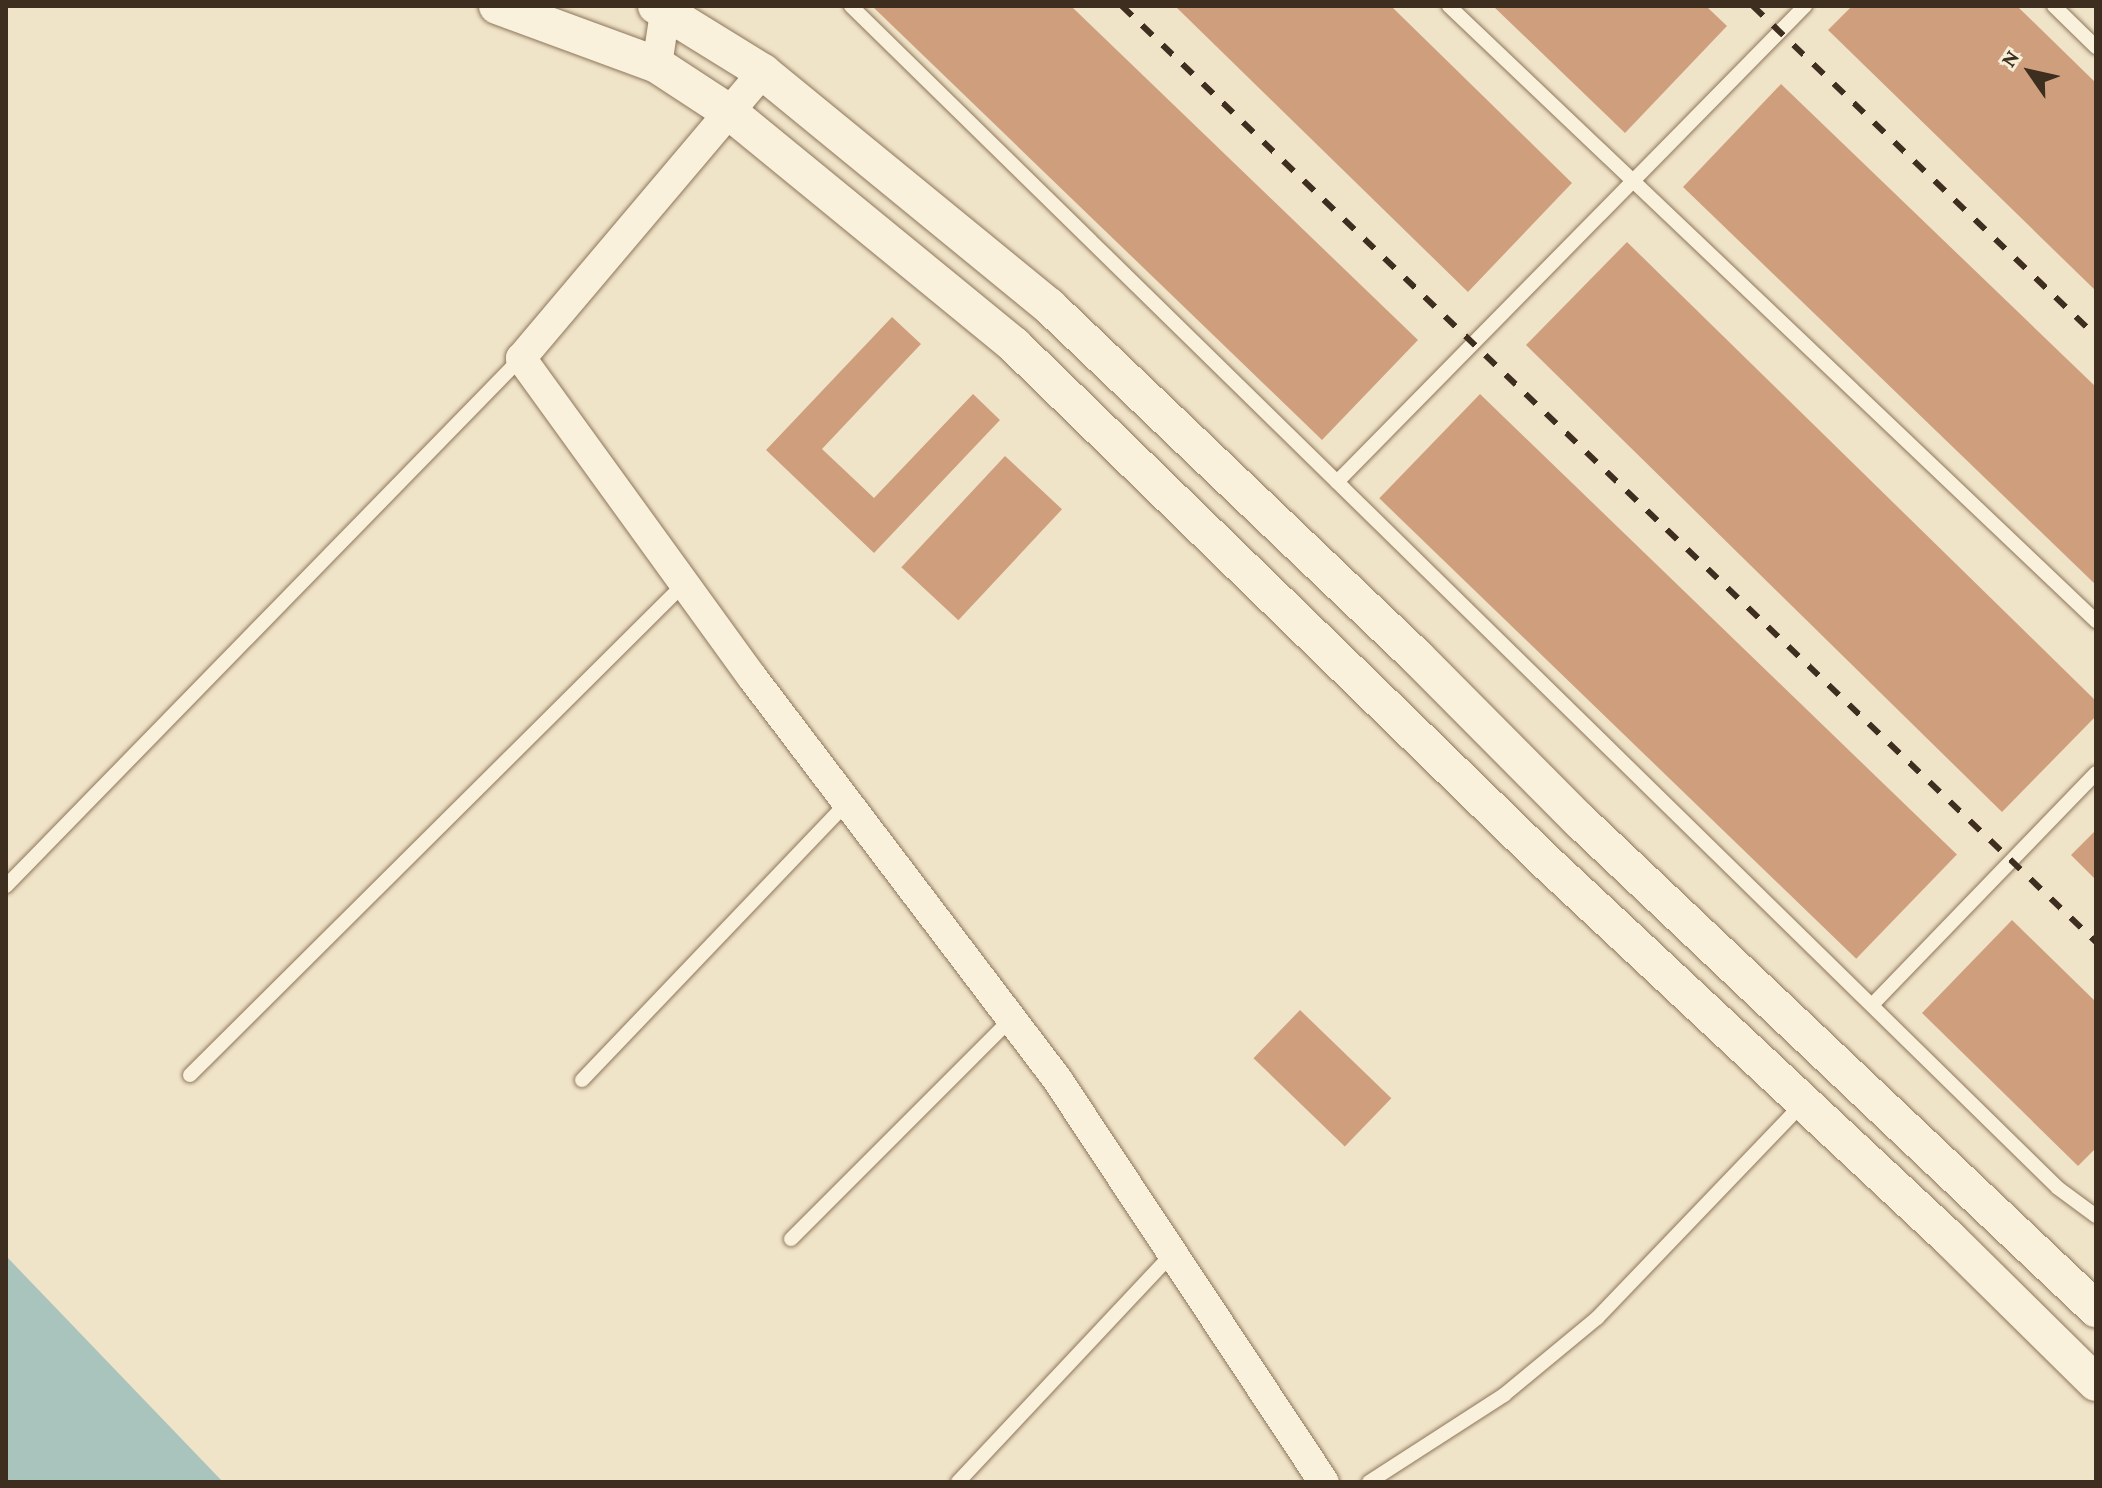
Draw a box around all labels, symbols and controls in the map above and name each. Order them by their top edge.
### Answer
north arrow [1990,32,2070,112]
text: N [1995,45,2024,72]

